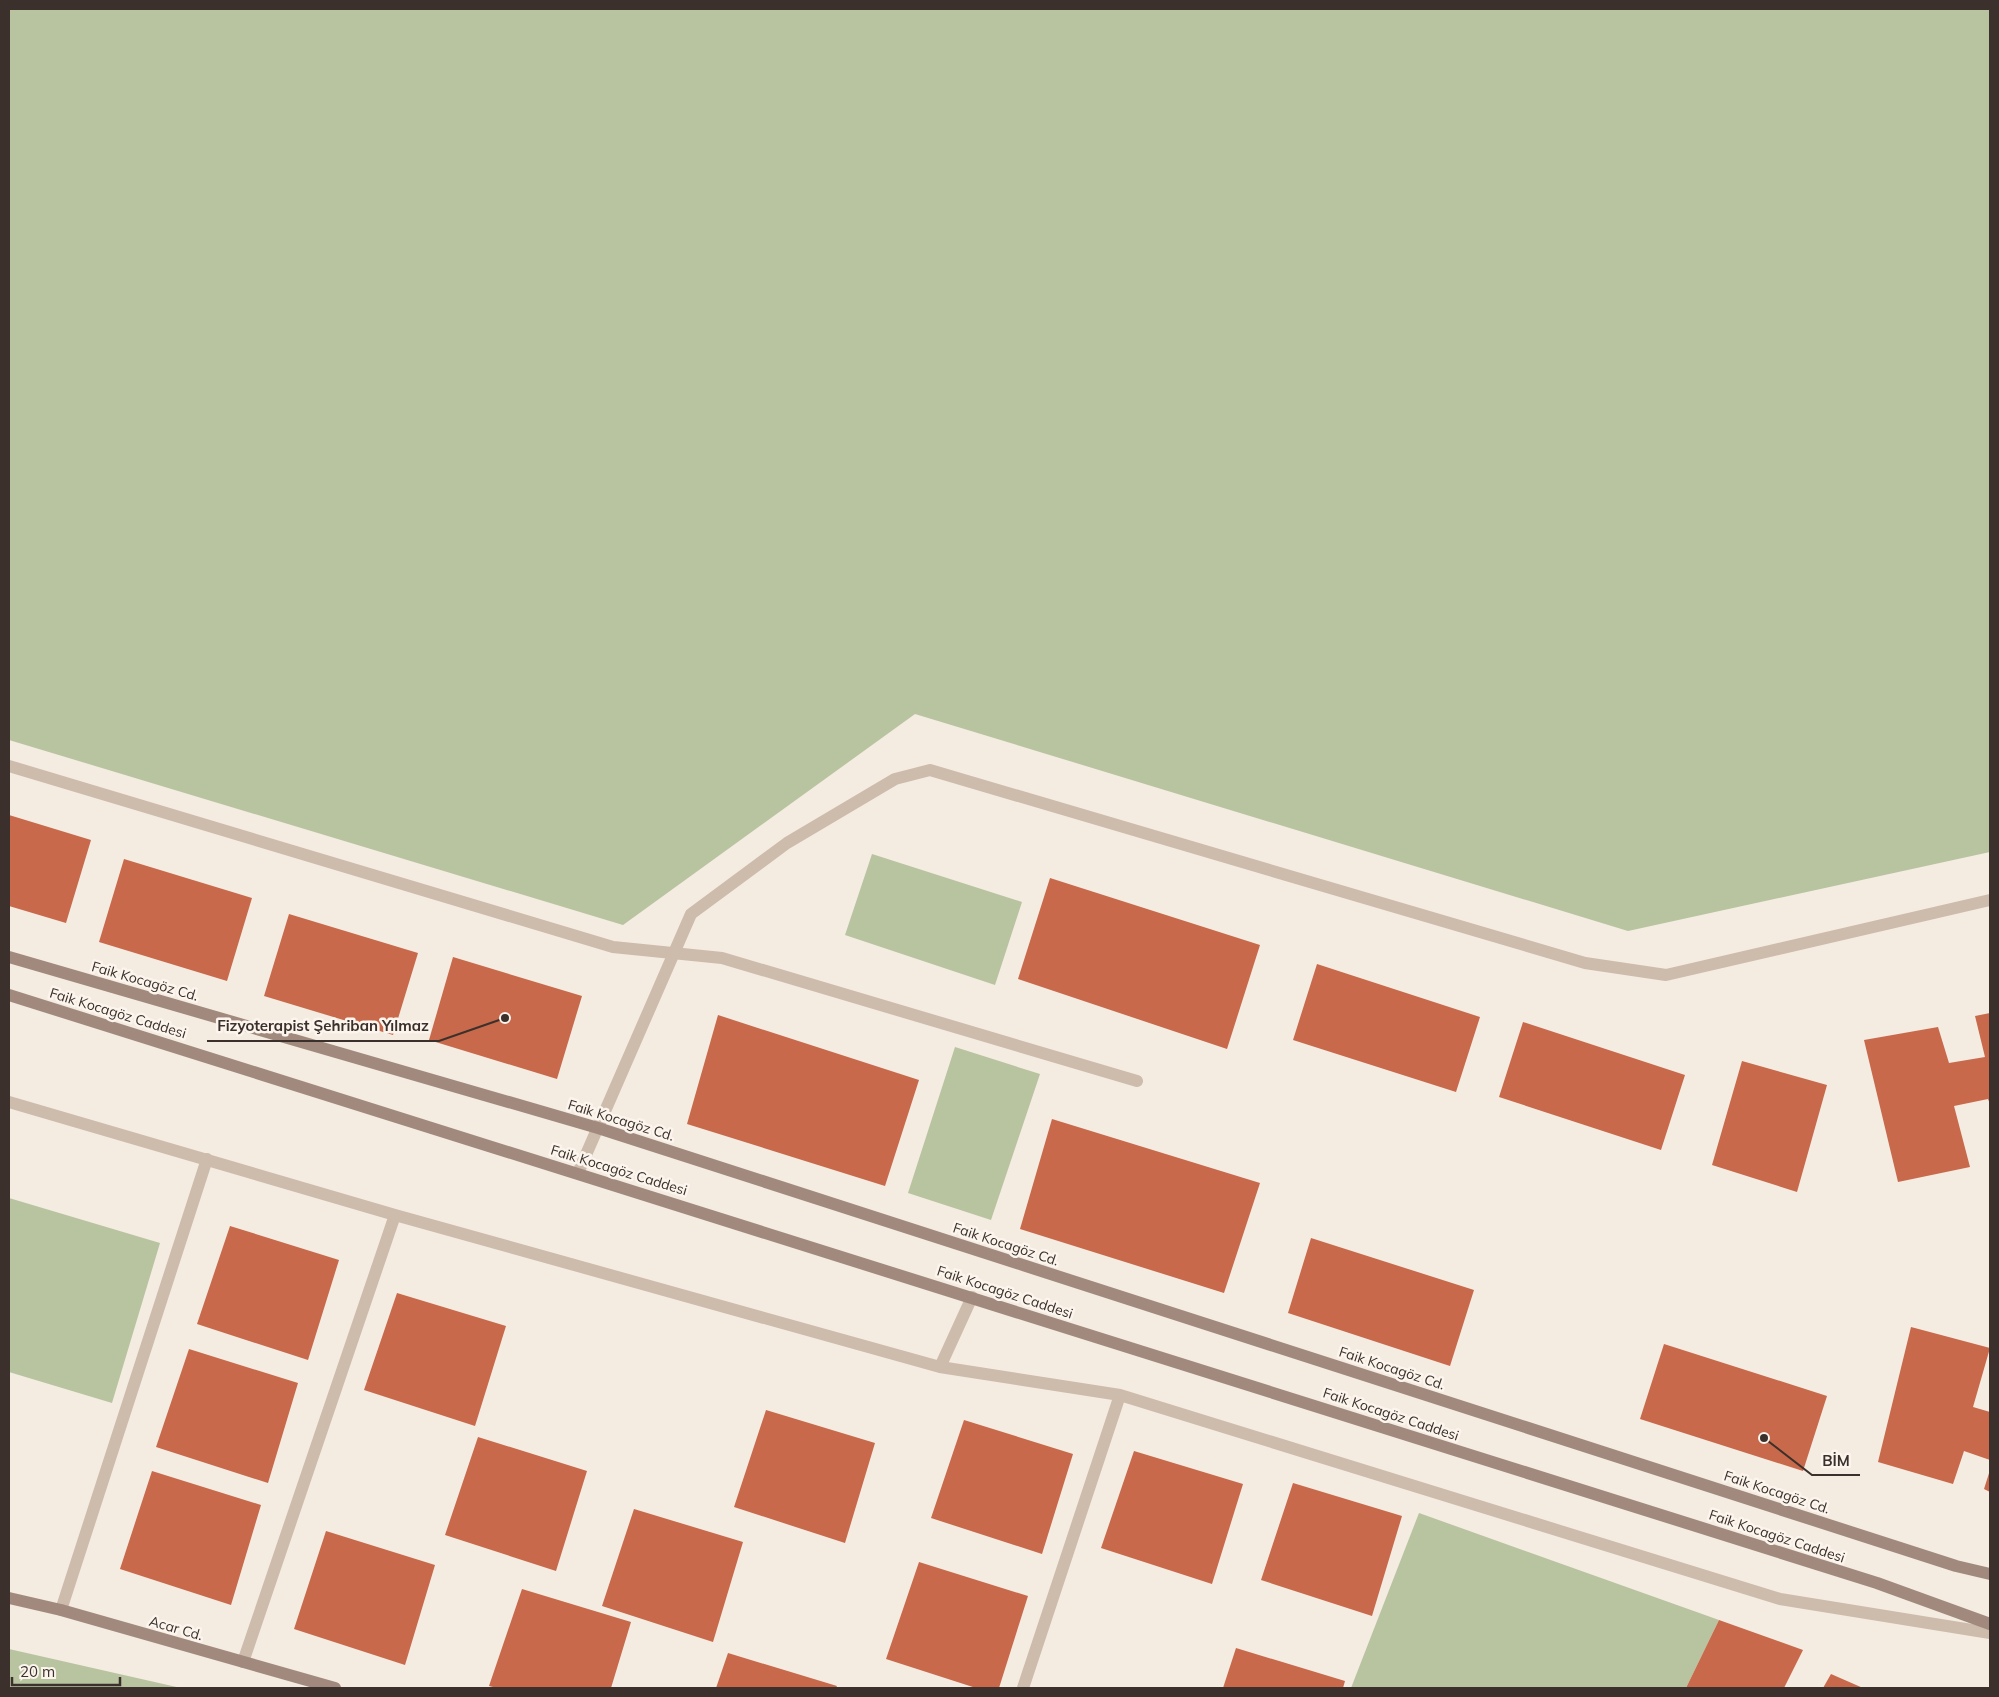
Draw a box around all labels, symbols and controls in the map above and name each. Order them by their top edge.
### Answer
street label: Faik Kocagöz Cd. [90,957,200,1005]
street label: Faik Kocagöz Caddesi [48,984,188,1042]
callout: Fizyoterapist Şehriban Yılmaz [207,1011,439,1041]
text: Fizyoterapist Şehriban Yılmaz [217,1016,429,1035]
street label: Faik Kocagöz Cd. [566,1095,676,1145]
street label: Faik Kocagöz Caddesi [549,1141,689,1199]
street label: Faik Kocagöz Cd. [951,1218,1061,1270]
street label: Faik Kocagöz Caddesi [935,1262,1075,1322]
street label: Faik Kocagöz Cd. [1337,1342,1447,1394]
street label: Faik Kocagöz Caddesi [1321,1384,1461,1444]
callout: BİM [1812,1445,1860,1475]
text: BİM [1822,1451,1850,1470]
street label: Faik Kocagöz Cd. [1722,1466,1832,1518]
street label: Faik Kocagöz Caddesi [1707,1506,1847,1566]
street label: Acar Cd. [147,1612,205,1644]
scale bar [12,1654,120,1686]
text: 20 m [20,1662,55,1681]

